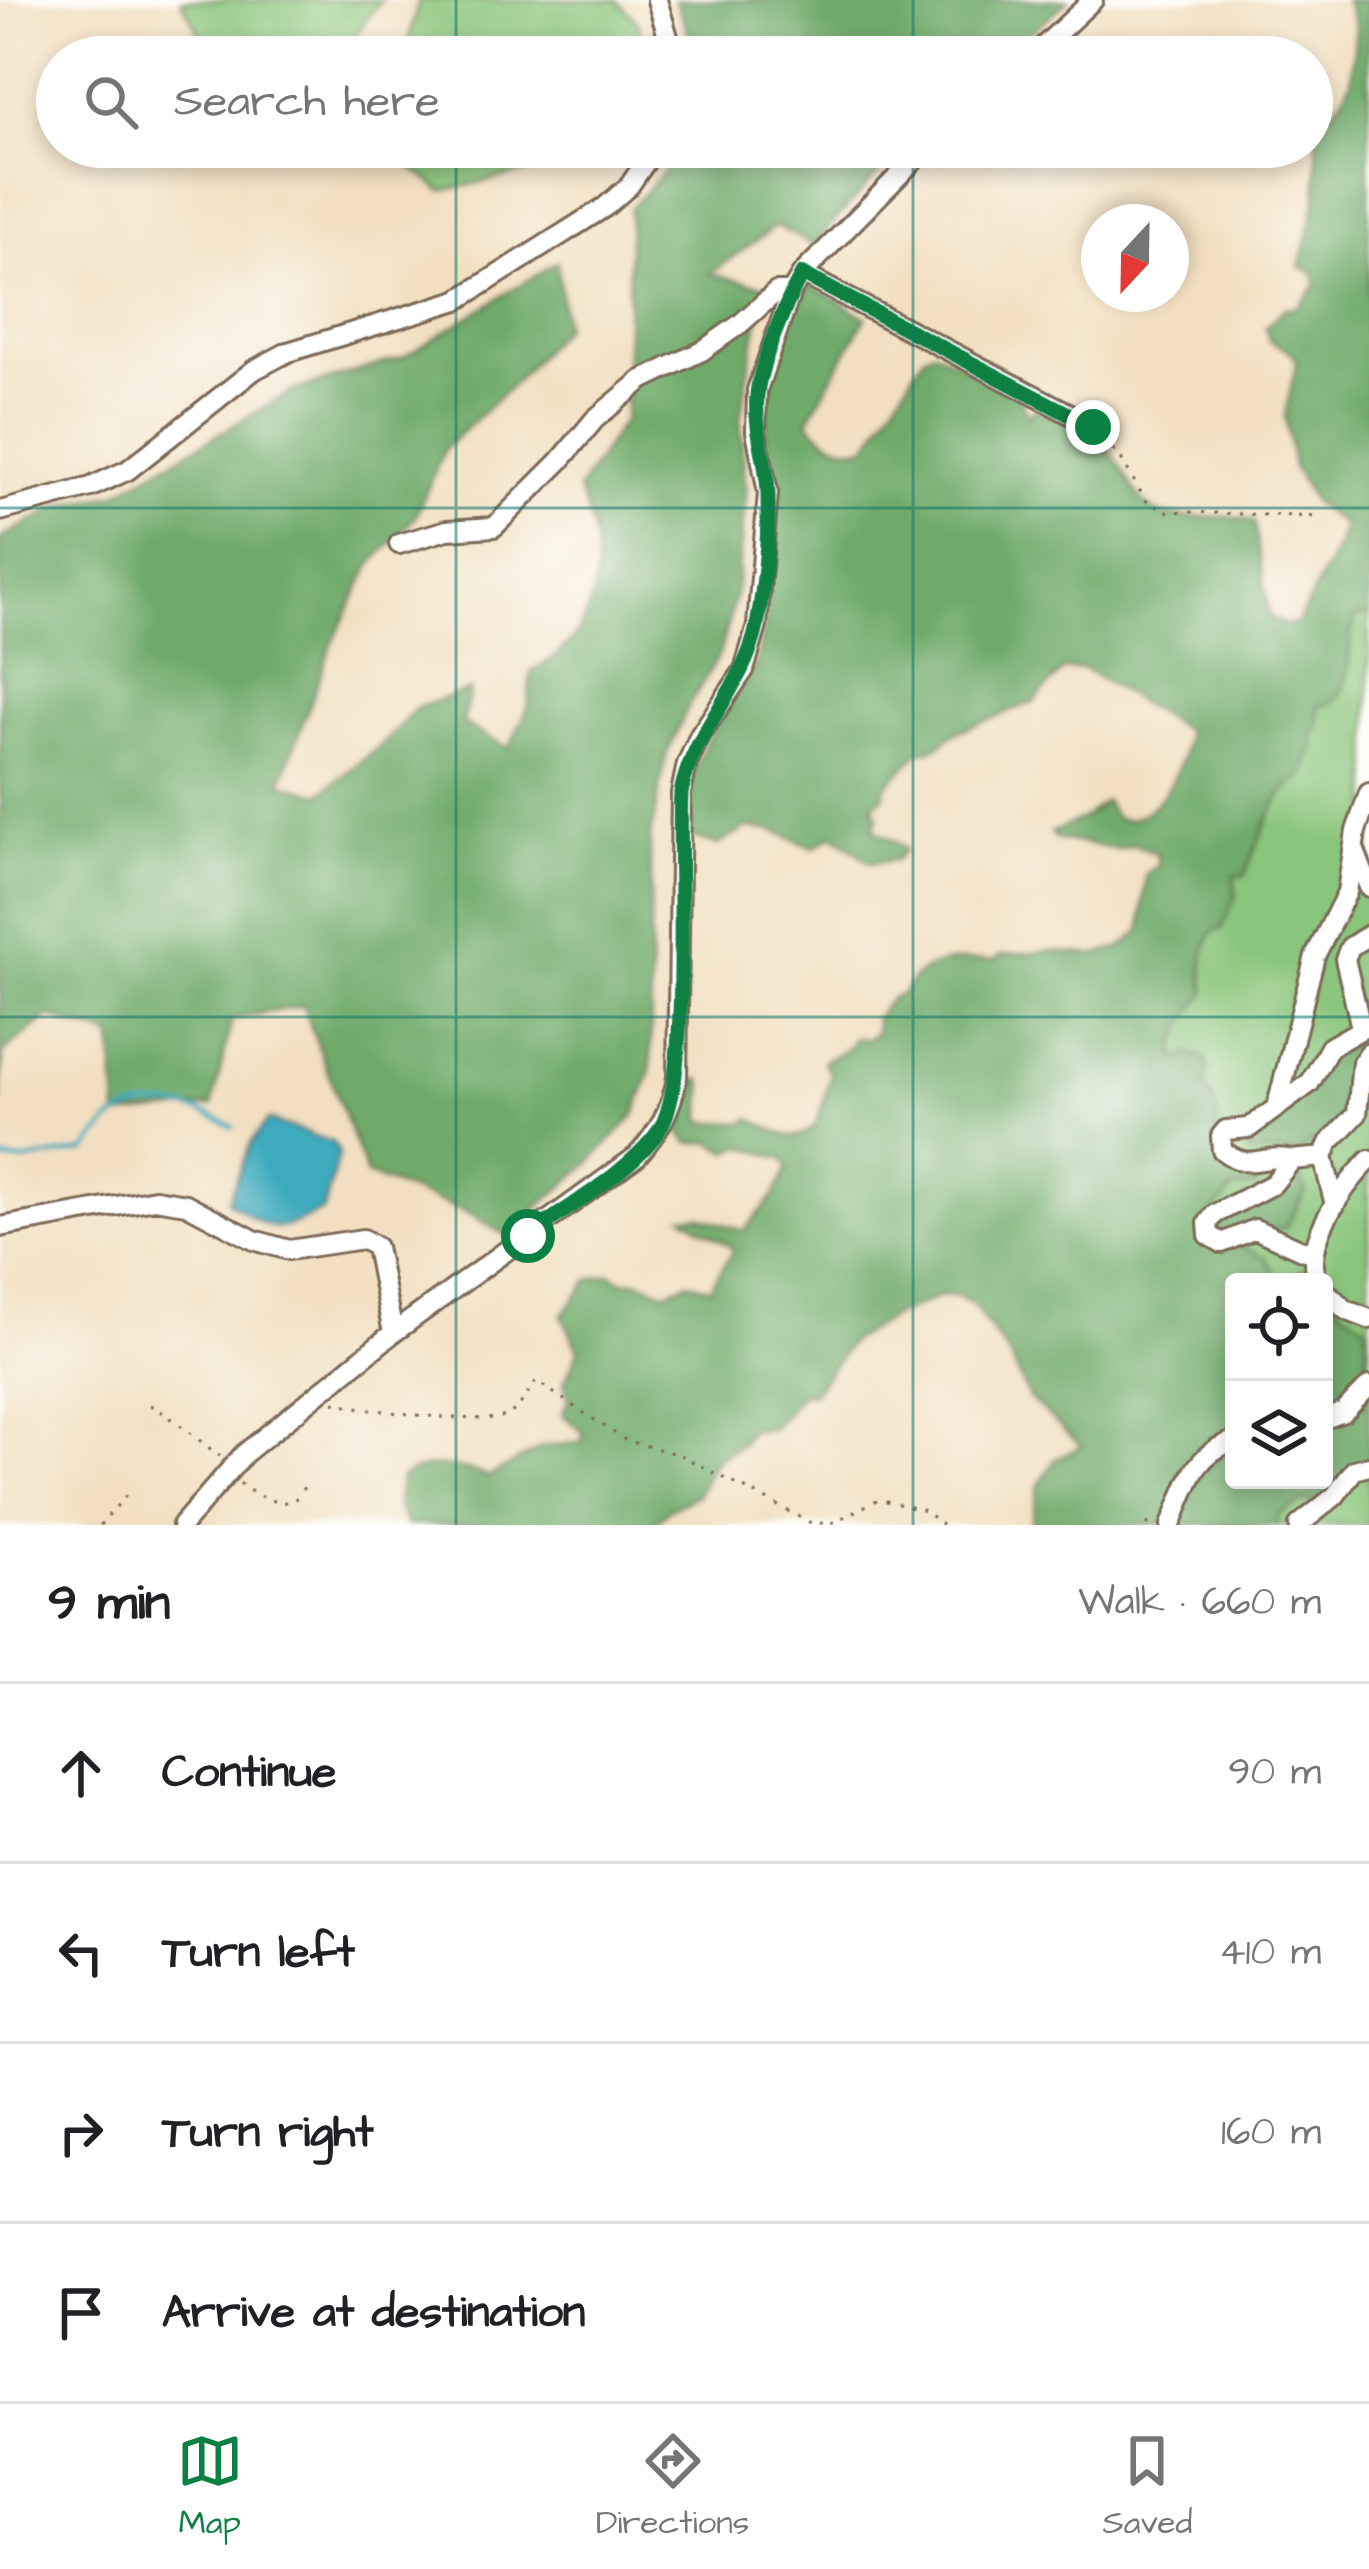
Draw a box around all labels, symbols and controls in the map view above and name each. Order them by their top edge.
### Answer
search box [36,36,1333,168]
icon: search [78,69,144,135]
text: Search here [174,71,440,133]
north arrow [1081,204,1189,312]
route end [1066,400,1120,454]
route start [501,1209,555,1263]
map controls [1225,1273,1333,1489]
button: locate [1225,1273,1333,1381]
button: layers [1225,1381,1333,1489]
text: 9 min [48,1568,170,1639]
text: Walk · 660 m [1078,1576,1321,1630]
icon: ahead [48,1740,114,1806]
text: Continue [162,1742,336,1804]
text: 90 m [1228,1746,1321,1800]
icon: left [48,1920,114,1986]
text: Turn left [162,1922,355,1984]
text: 410 m [1219,1926,1321,1980]
icon: right [48,2100,114,2166]
text: Turn right [162,2102,374,2164]
text: 160 m [1221,2106,1321,2160]
icon: arrive [48,2280,114,2346]
text: Arrive at destination [162,2282,585,2344]
tab: Map [177,2428,243,2546]
tab: Directions [596,2428,749,2546]
tab: Saved [1102,2428,1192,2546]

